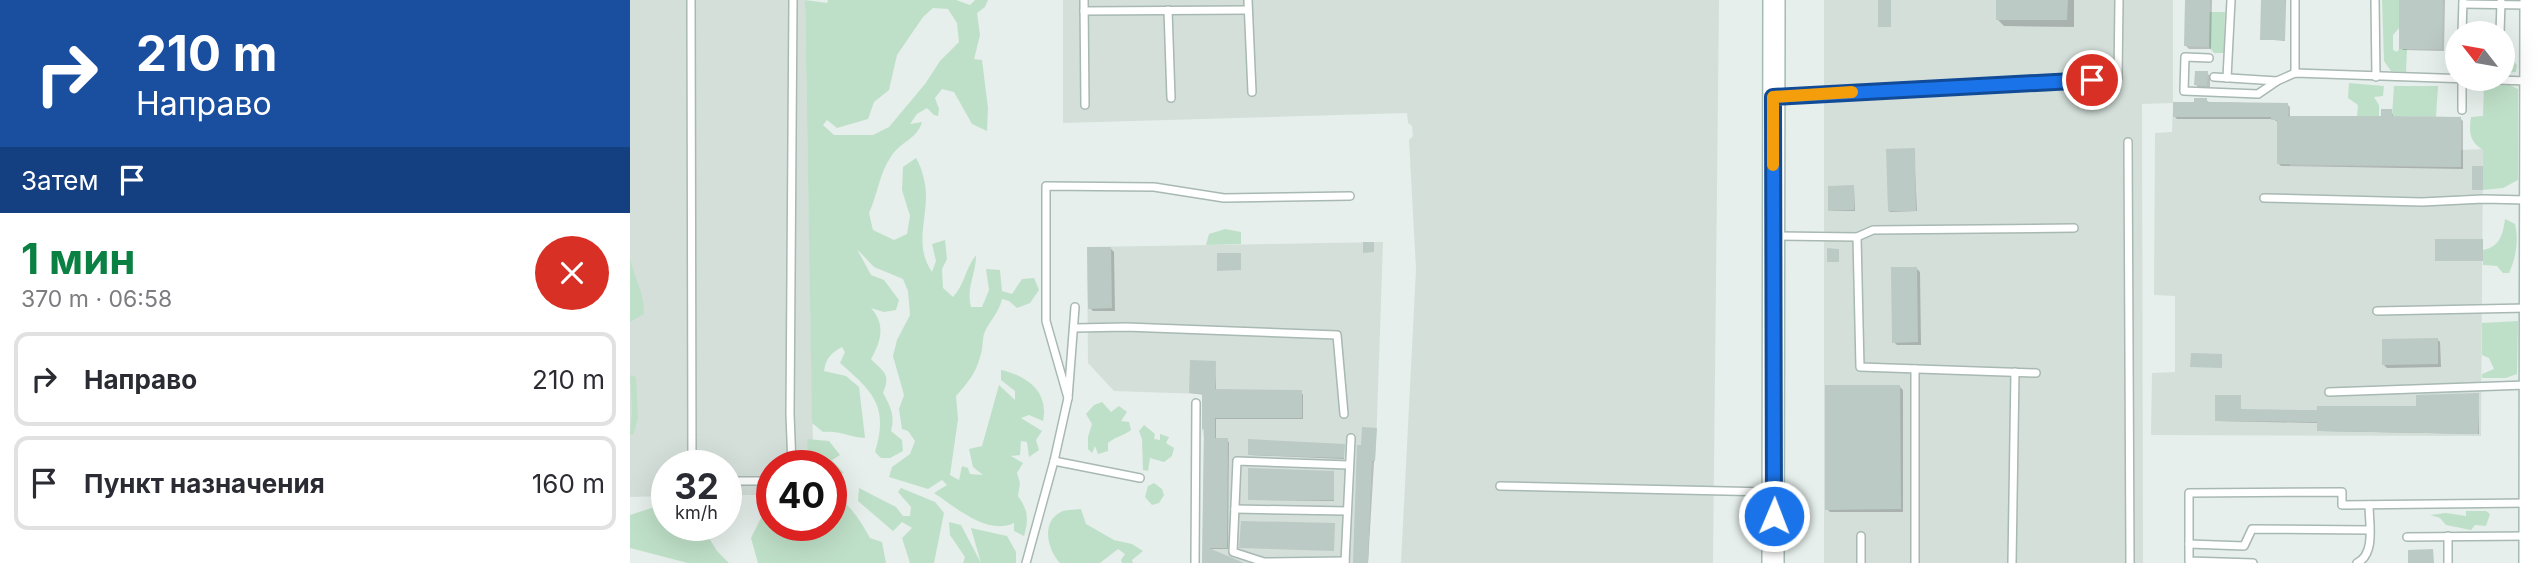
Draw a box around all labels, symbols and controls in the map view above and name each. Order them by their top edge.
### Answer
north arrow [2445,21,2515,91]
map controls [2445,21,2515,91]
text: 210 m [136,24,277,83]
icon: right [21,28,112,119]
pin [2062,50,2122,110]
icon: arrive [2073,61,2111,99]
text: Направо [136,84,272,123]
icon: arrive [113,161,151,199]
text: Затем [21,165,99,196]
text: 1 мин [21,233,135,284]
button: close [535,236,609,310]
text: 370 m · 06:58 [21,285,172,313]
icon: right [25,360,63,398]
text: Направо [84,364,197,395]
text: 210 m [532,364,605,395]
speed limit sign: 40 [756,450,847,541]
icon: arrive [25,464,63,502]
text: 32 [674,465,719,507]
text: Пункт назначения [84,468,325,499]
text: 160 m [532,468,605,499]
position arrow [1737,479,1811,553]
text: km/h [675,502,718,523]

